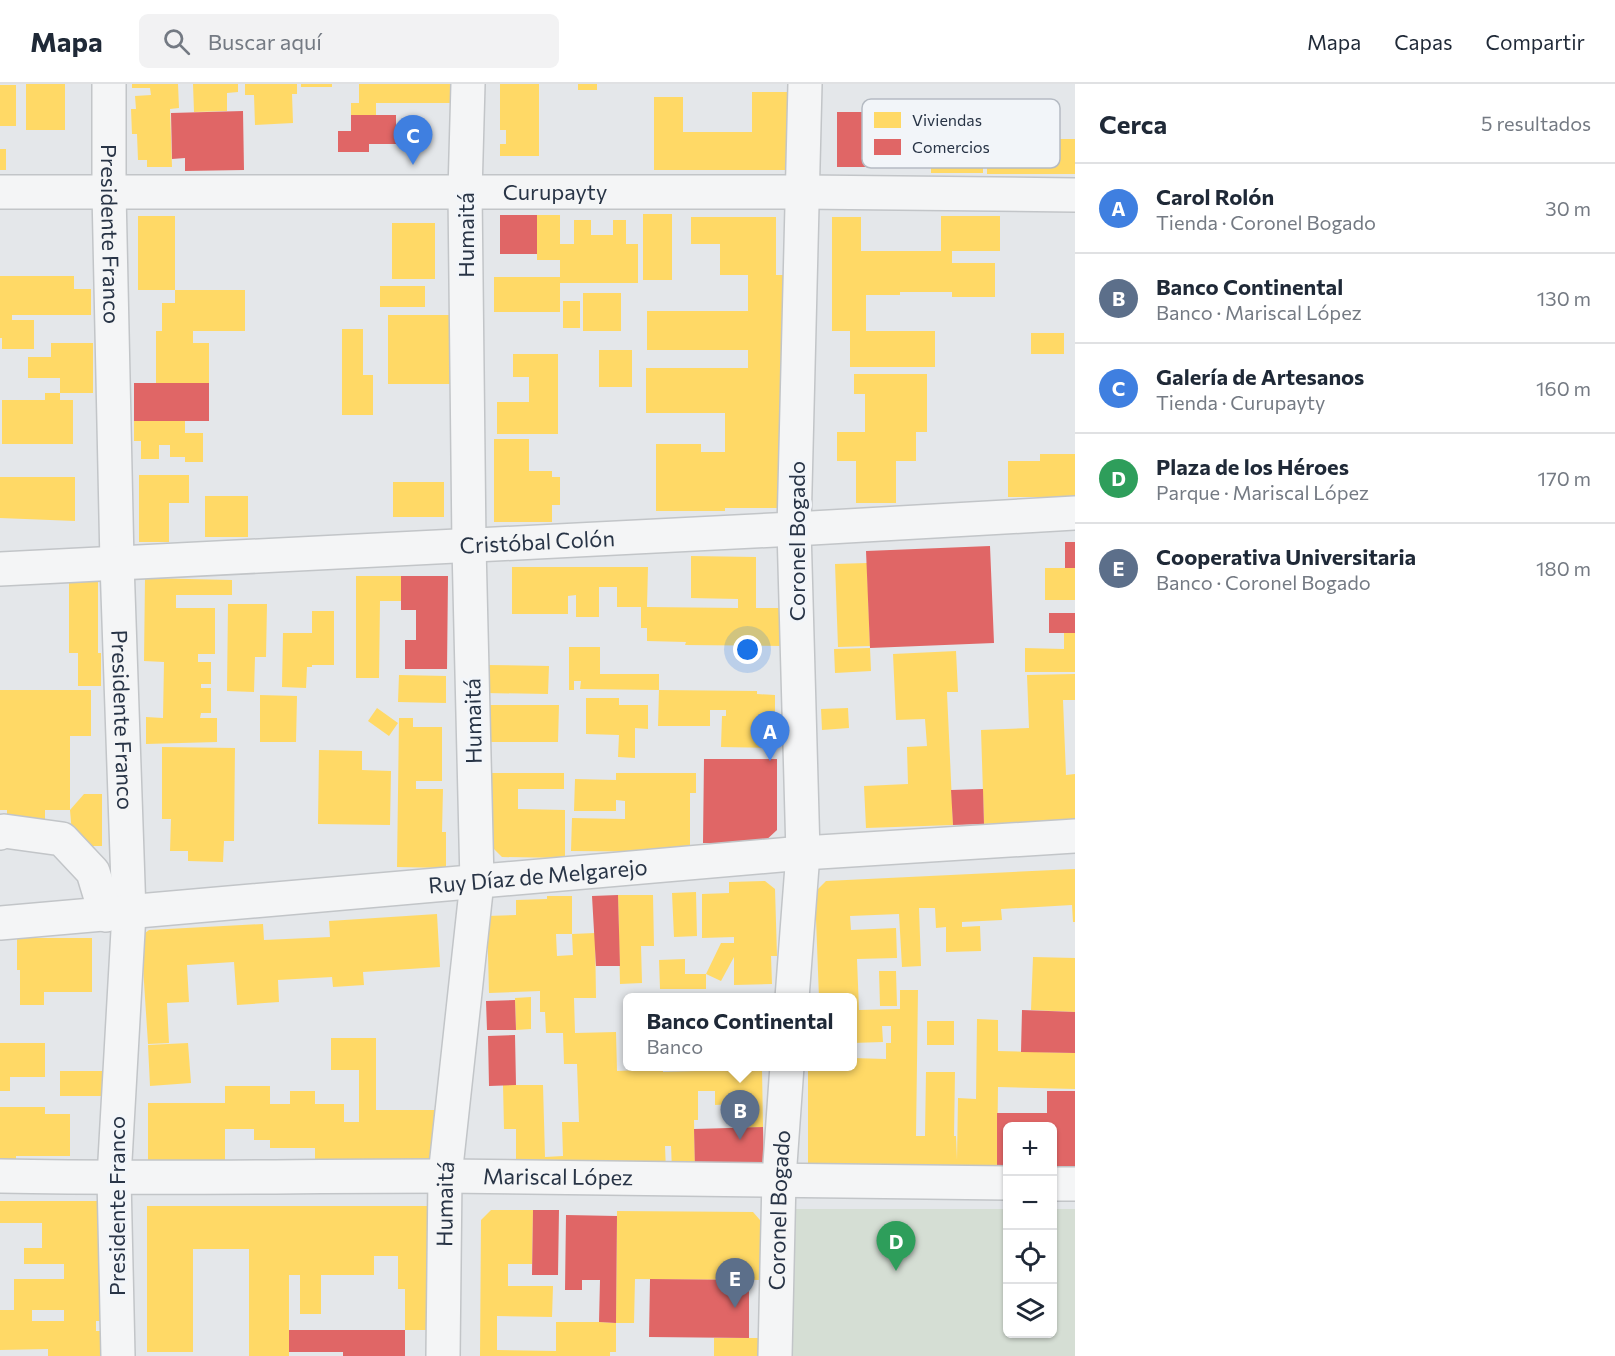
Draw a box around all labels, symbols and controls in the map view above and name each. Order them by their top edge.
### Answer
search box [139,14,559,68]
text: Mapa [30,24,103,58]
icon: search [160,25,193,58]
text: Buscar aquí [208,28,322,55]
text: Mapa [1307,29,1361,54]
text: Capas [1394,29,1453,54]
text: Compartir [1486,29,1585,54]
legend [862,99,1060,168]
text: Cerca [1099,108,1167,139]
text: Viviendas [912,110,982,129]
text: 5 resultados [1481,111,1591,135]
pin: C [394,116,432,165]
text: Comercios [912,137,990,156]
street label: Presidente Franco [96,144,126,324]
street label: Curupayty [503,178,607,205]
text: Carol Rolón [1156,183,1274,210]
street label: Humaitá [452,192,479,278]
text: A [1111,196,1126,220]
text: 30 m [1545,196,1591,220]
text: Tienda · Coronel Bogado [1156,210,1376,234]
text: Banco Continental [1156,273,1343,300]
text: B [1112,286,1125,310]
text: 130 m [1537,286,1591,310]
text: Banco · Mariscal López [1156,300,1362,324]
text: Galería de Artesanos [1156,363,1364,390]
text: C [1112,376,1125,400]
text: 160 m [1536,376,1591,400]
text: Tienda · Curupayty [1156,390,1325,414]
text: Plaza de los Héroes [1156,453,1349,480]
street label: Coronel Bogado [783,461,810,621]
text: D [1111,466,1126,490]
text: 170 m [1538,466,1591,490]
text: Parque · Mariscal López [1156,480,1369,504]
street label: Cristóbal Colón [459,524,616,559]
text: Cooperativa Universitaria [1156,543,1416,570]
text: E [1113,556,1124,580]
text: 180 m [1536,556,1591,580]
text: Banco · Coronel Bogado [1156,570,1371,594]
street label: Presidente Franco [106,629,139,810]
your location [733,635,762,664]
street label: Humaitá [458,678,487,764]
pin: A [750,712,790,761]
street label: Ruy Díaz de Melgarejo [427,853,649,899]
popup [623,993,857,1071]
text: Banco Continental [646,1007,834,1034]
text: Banco [646,1034,703,1058]
pin: B [720,1090,760,1140]
street label: Presidente Franco [103,1116,130,1296]
map controls [1003,1122,1057,1338]
button: + [1003,1122,1057,1176]
street label: Coronel Bogado [762,1129,795,1290]
street label: Humaitá [430,1160,460,1247]
street label: Mariscal López [483,1162,633,1190]
button: − [1003,1176,1057,1230]
pin: D [876,1222,916,1271]
button: locate [1003,1230,1057,1284]
pin: E [716,1258,754,1308]
button: layers [1003,1284,1057,1338]

